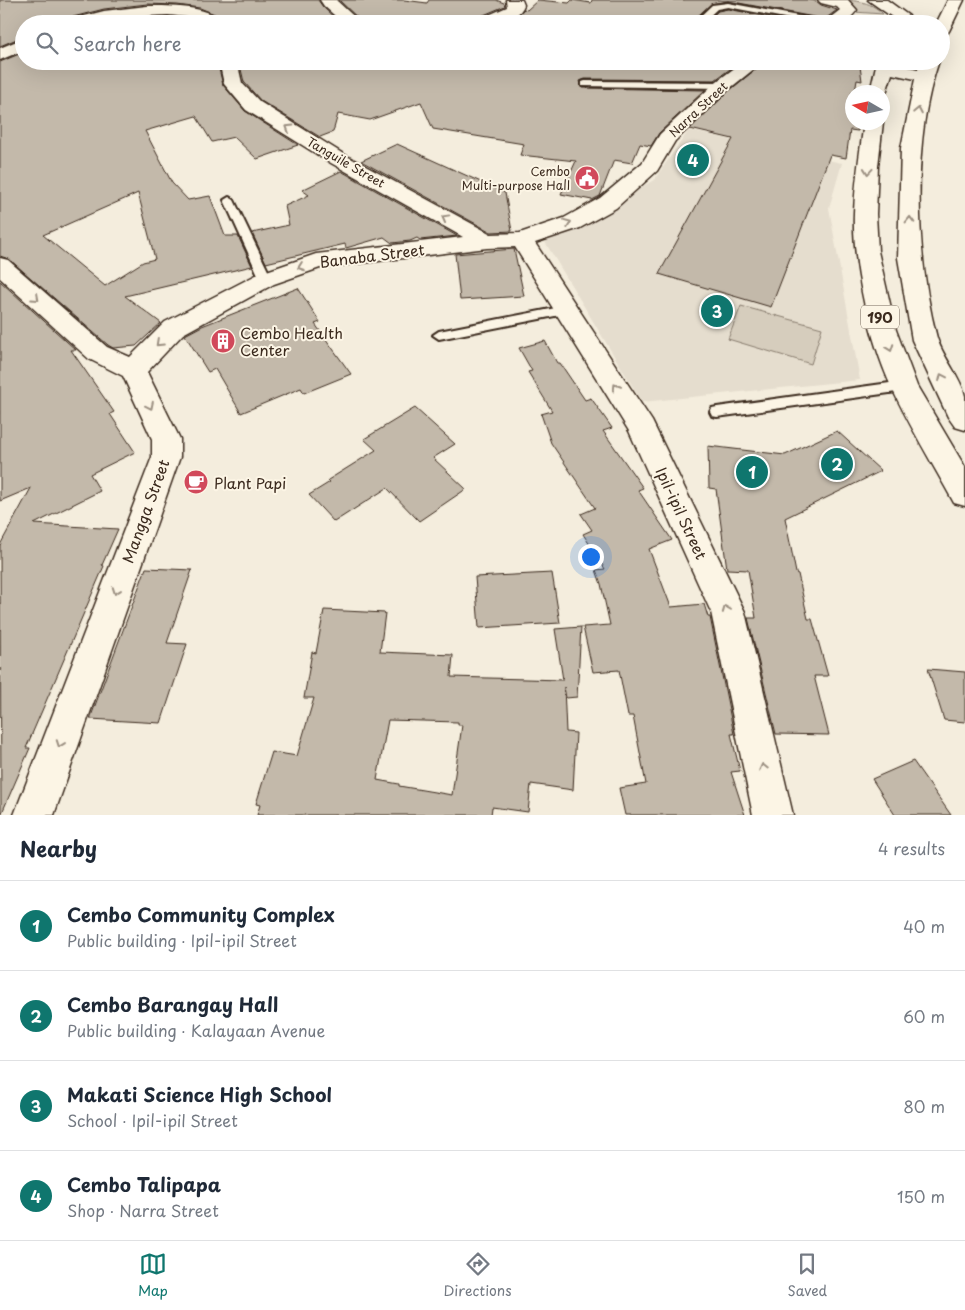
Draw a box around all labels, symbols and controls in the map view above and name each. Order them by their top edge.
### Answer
search box [15,15,950,70]
icon: search [33,29,61,57]
text: Search here [73,29,182,57]
street label: Narra Street [665,77,731,141]
north arrow [845,85,890,130]
one-way arrow [913,107,923,116]
one-way arrow [285,125,294,134]
street label: Tanguile Street [304,132,389,192]
pin: 4 [677,141,709,179]
place label: Cembo Multi-purpose Hall [462,162,570,194]
public building icon: Cembo Multi-purpose Hall [574,165,600,191]
one-way arrow [863,167,874,175]
one-way arrow [441,214,450,224]
one-way arrow [905,216,915,224]
one-way arrow [563,219,572,230]
street label: Banaba Street [318,237,426,273]
one-way arrow [297,261,306,271]
one-way arrow [31,292,40,301]
pin: 3 [701,292,733,330]
road number: 190 [861,306,899,328]
place label: Cembo Health Center [240,321,343,361]
building icon: Cembo Health Center [210,328,236,354]
one-way arrow [155,337,164,346]
one-way arrow [884,343,894,352]
one-way arrow [938,373,948,382]
one-way arrow [613,383,622,393]
one-way arrow [144,401,155,410]
pin: 2 [821,445,853,483]
pin: 1 [736,453,768,491]
street label: Mangga Street [116,456,174,566]
street label: Ipil-ipil Street [651,463,713,563]
cafe icon: Plant Papi [183,469,209,495]
place label: Plant Papi [214,471,286,494]
your location [578,544,604,570]
one-way arrow [112,587,122,595]
one-way arrow [722,605,732,614]
one-way arrow [56,739,66,748]
one-way arrow [758,763,769,772]
text: Nearby [20,832,97,864]
text: 4 results [878,836,945,860]
text: Cembo Community Complex [67,900,335,928]
text: 1 [32,914,40,938]
text: 40 m [903,914,945,938]
text: Public building · Ipil-ipil Street [67,928,297,952]
text: Cembo Barangay Hall [67,990,278,1018]
text: 2 [30,1004,42,1028]
text: 60 m [903,1004,945,1028]
text: Public building · Kalayaan Avenue [67,1018,325,1042]
text: Makati Science High School [67,1080,332,1108]
text: 3 [31,1094,41,1118]
text: 80 m [903,1094,945,1118]
text: School · Ipil-ipil Street [67,1108,238,1132]
text: Cembo Talipapa [67,1170,221,1198]
text: 4 [31,1184,41,1208]
text: 150 m [897,1184,945,1208]
text: Shop · Narra Street [67,1198,219,1222]
tab: Map [138,1250,168,1301]
tab: Directions [444,1250,512,1301]
tab: Saved [787,1250,827,1301]

